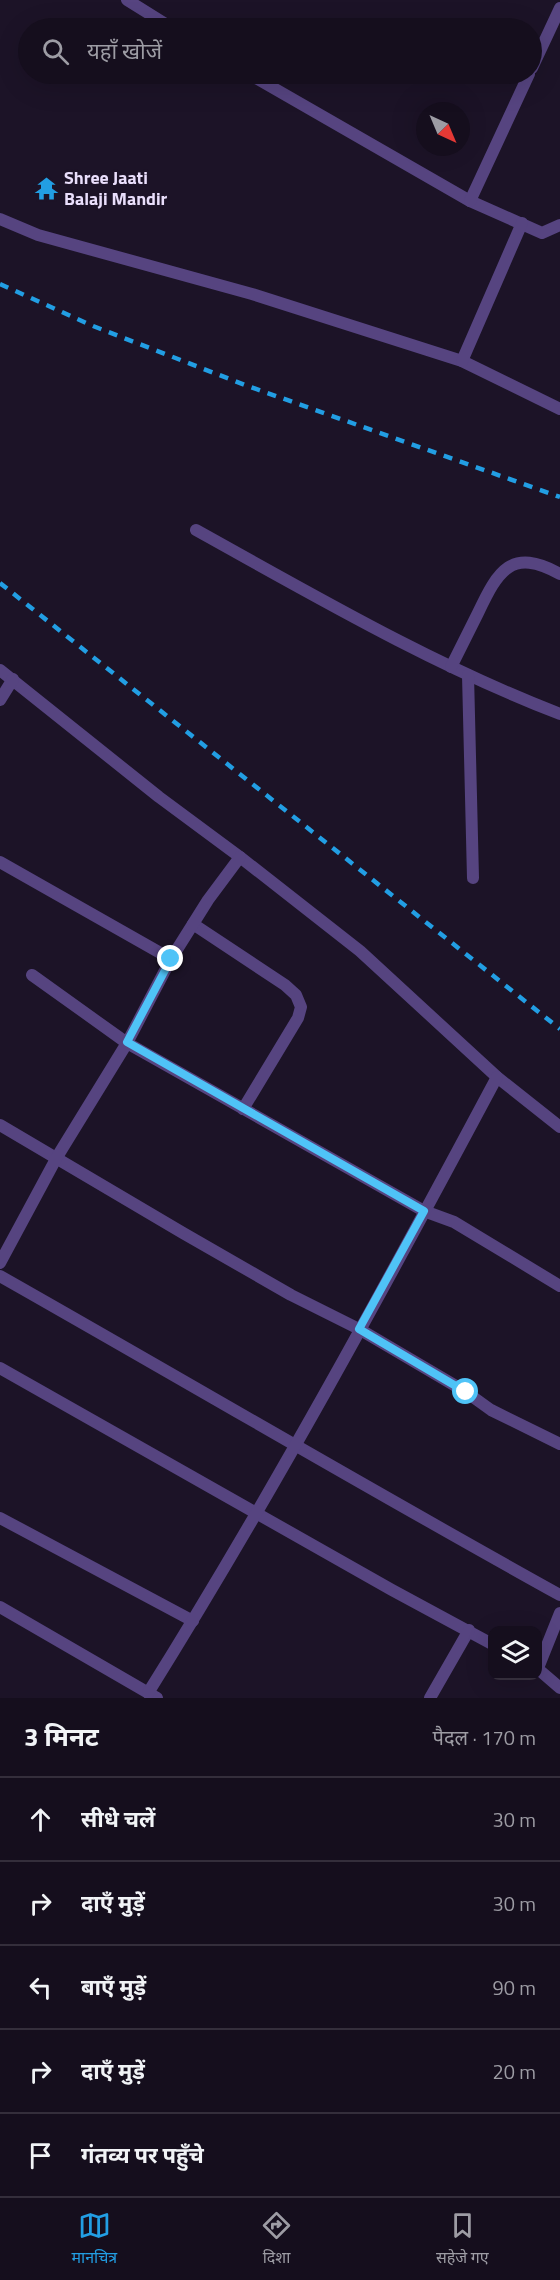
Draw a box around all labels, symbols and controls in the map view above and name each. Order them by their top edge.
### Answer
search box [18,18,542,84]
text: यहाँ खोजें [87,34,162,68]
icon: search [39,35,72,68]
north arrow [416,102,470,156]
place label: Shree Jaati Balaji Mandir [64,164,168,212]
temple icon: Shree Jaati Balaji Mandir [33,175,59,201]
route end [157,945,183,971]
route start [452,1378,478,1404]
map controls [488,1626,542,1680]
button: layers [488,1626,542,1680]
text: 3 मिनट [24,1717,99,1756]
text: पैदल · 170 m [433,1722,536,1753]
text: सीधे चलें [81,1802,155,1836]
icon: ahead [24,1803,57,1836]
text: 30 m [492,1804,536,1835]
text: दाएँ मुड़ें [81,1886,145,1920]
icon: right [24,1887,57,1920]
text: 30 m [492,1888,536,1919]
text: बाएँ मुड़ें [81,1970,146,2004]
icon: left [24,1971,57,2004]
text: 90 m [492,1972,536,2003]
text: दाएँ मुड़ें [81,2054,145,2088]
icon: right [24,2055,57,2088]
text: 20 m [492,2056,536,2087]
text: गंतव्य पर पहुँचे [81,2138,204,2172]
icon: arrive [24,2139,57,2172]
tab: मानचित्र [71,2209,117,2270]
tab: दिशा [260,2209,293,2270]
tab: सहेजे गए [436,2209,489,2270]

